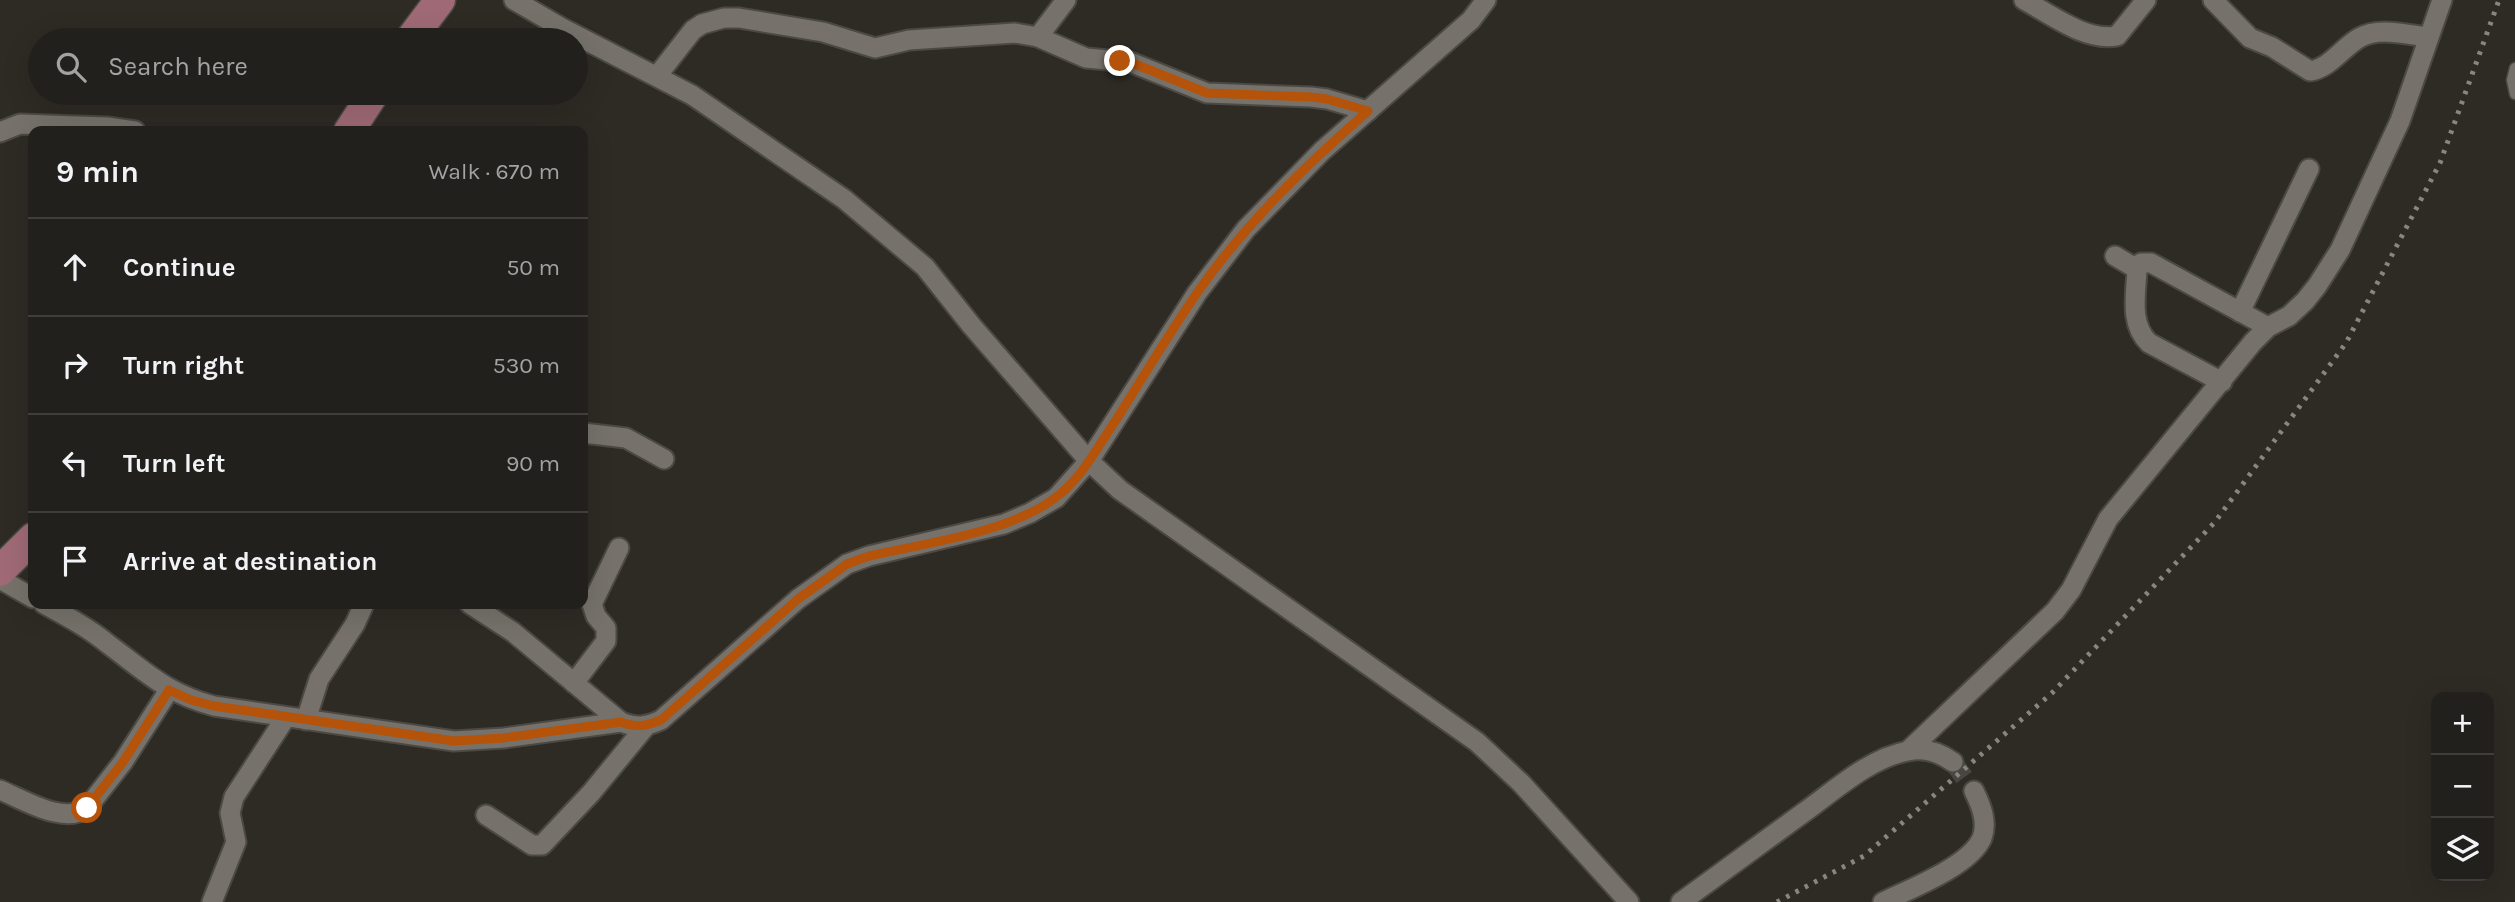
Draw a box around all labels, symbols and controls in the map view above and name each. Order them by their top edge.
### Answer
search box [28,28,588,105]
route end [1104,45,1135,76]
icon: search [52,48,90,86]
text: Search here [108,51,248,82]
text: 9 min [56,154,139,190]
text: Walk · 670 m [428,158,560,185]
icon: ahead [56,248,94,286]
text: Continue [123,252,235,283]
text: 50 m [506,254,560,281]
icon: right [56,346,94,384]
text: Turn right [123,350,244,381]
text: 530 m [493,352,560,379]
icon: left [56,444,94,482]
text: Turn left [123,448,225,479]
text: 90 m [506,450,560,477]
icon: arrive [56,542,94,580]
text: Arrive at destination [123,546,377,577]
map controls [2431,692,2494,881]
button: + [2431,692,2494,755]
button: − [2431,755,2494,818]
route start [71,792,102,823]
button: layers [2431,818,2494,881]

